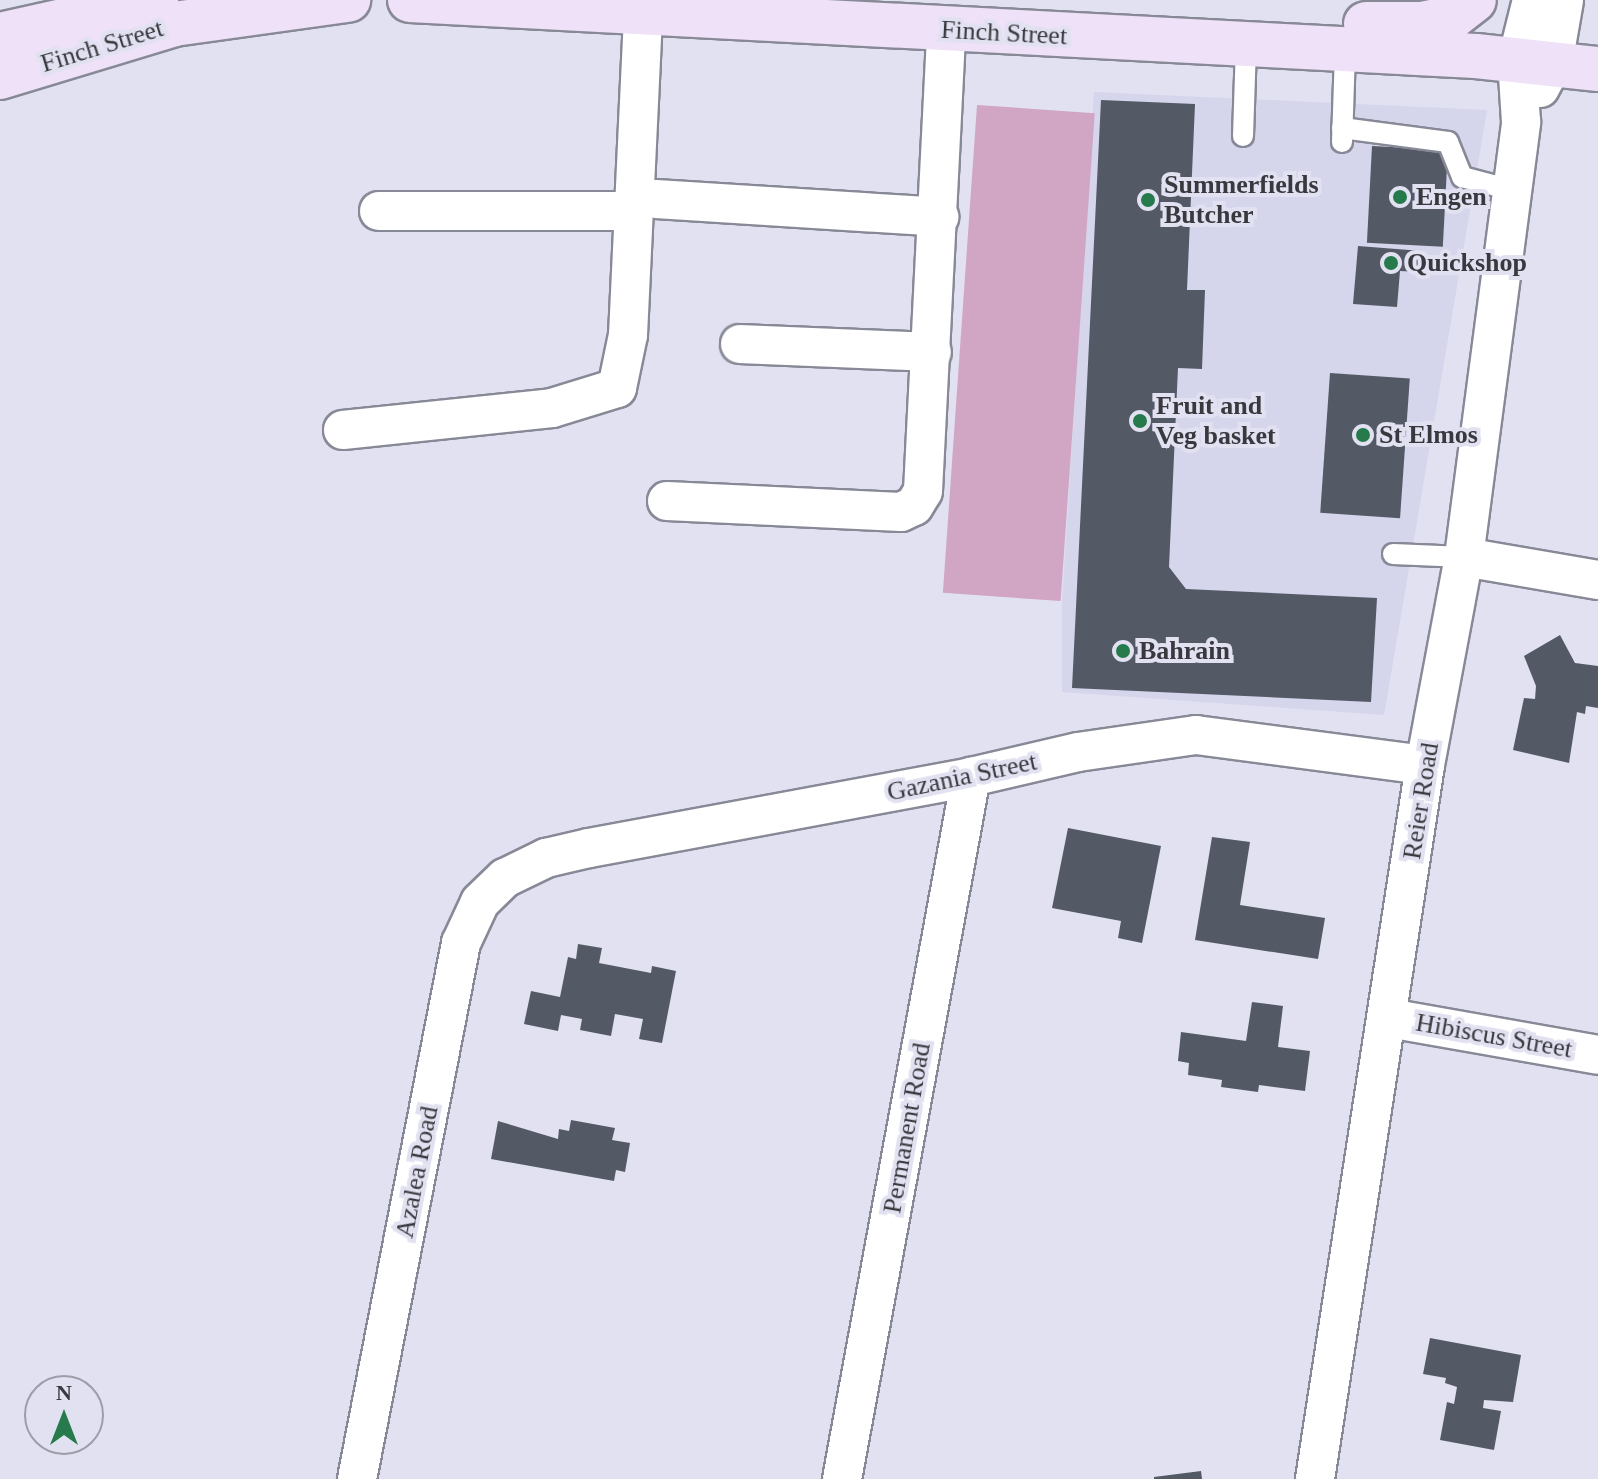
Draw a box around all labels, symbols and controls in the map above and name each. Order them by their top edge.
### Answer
street label: Finch Street [37,13,167,79]
street label: Finch Street [940,14,1068,52]
place label: Summerfields Butcher [1164,169,1319,230]
place label: Engen [1416,181,1487,213]
marker: Engen [1391,188,1409,206]
marker: Summerfields Butcher [1139,191,1157,209]
place label: Quickshop [1407,247,1527,279]
marker: Quickshop [1382,254,1400,272]
place label: Fruit and Veg basket [1156,390,1276,452]
marker: Fruit and Veg basket [1131,412,1149,430]
place label: St Elmos [1379,419,1478,451]
marker: St Elmos [1354,426,1372,444]
place label: Bahrain [1139,635,1230,667]
marker: Bahrain [1114,642,1132,660]
street label: Reier Road [1396,740,1446,862]
street label: Gazania Street [884,746,1040,808]
street label: Hibiscus Street [1413,1007,1575,1065]
street label: Permanent Road [877,1040,937,1216]
street label: Azalea Road [389,1103,445,1241]
north arrow [24,1375,104,1455]
text: N [56,1380,72,1405]

